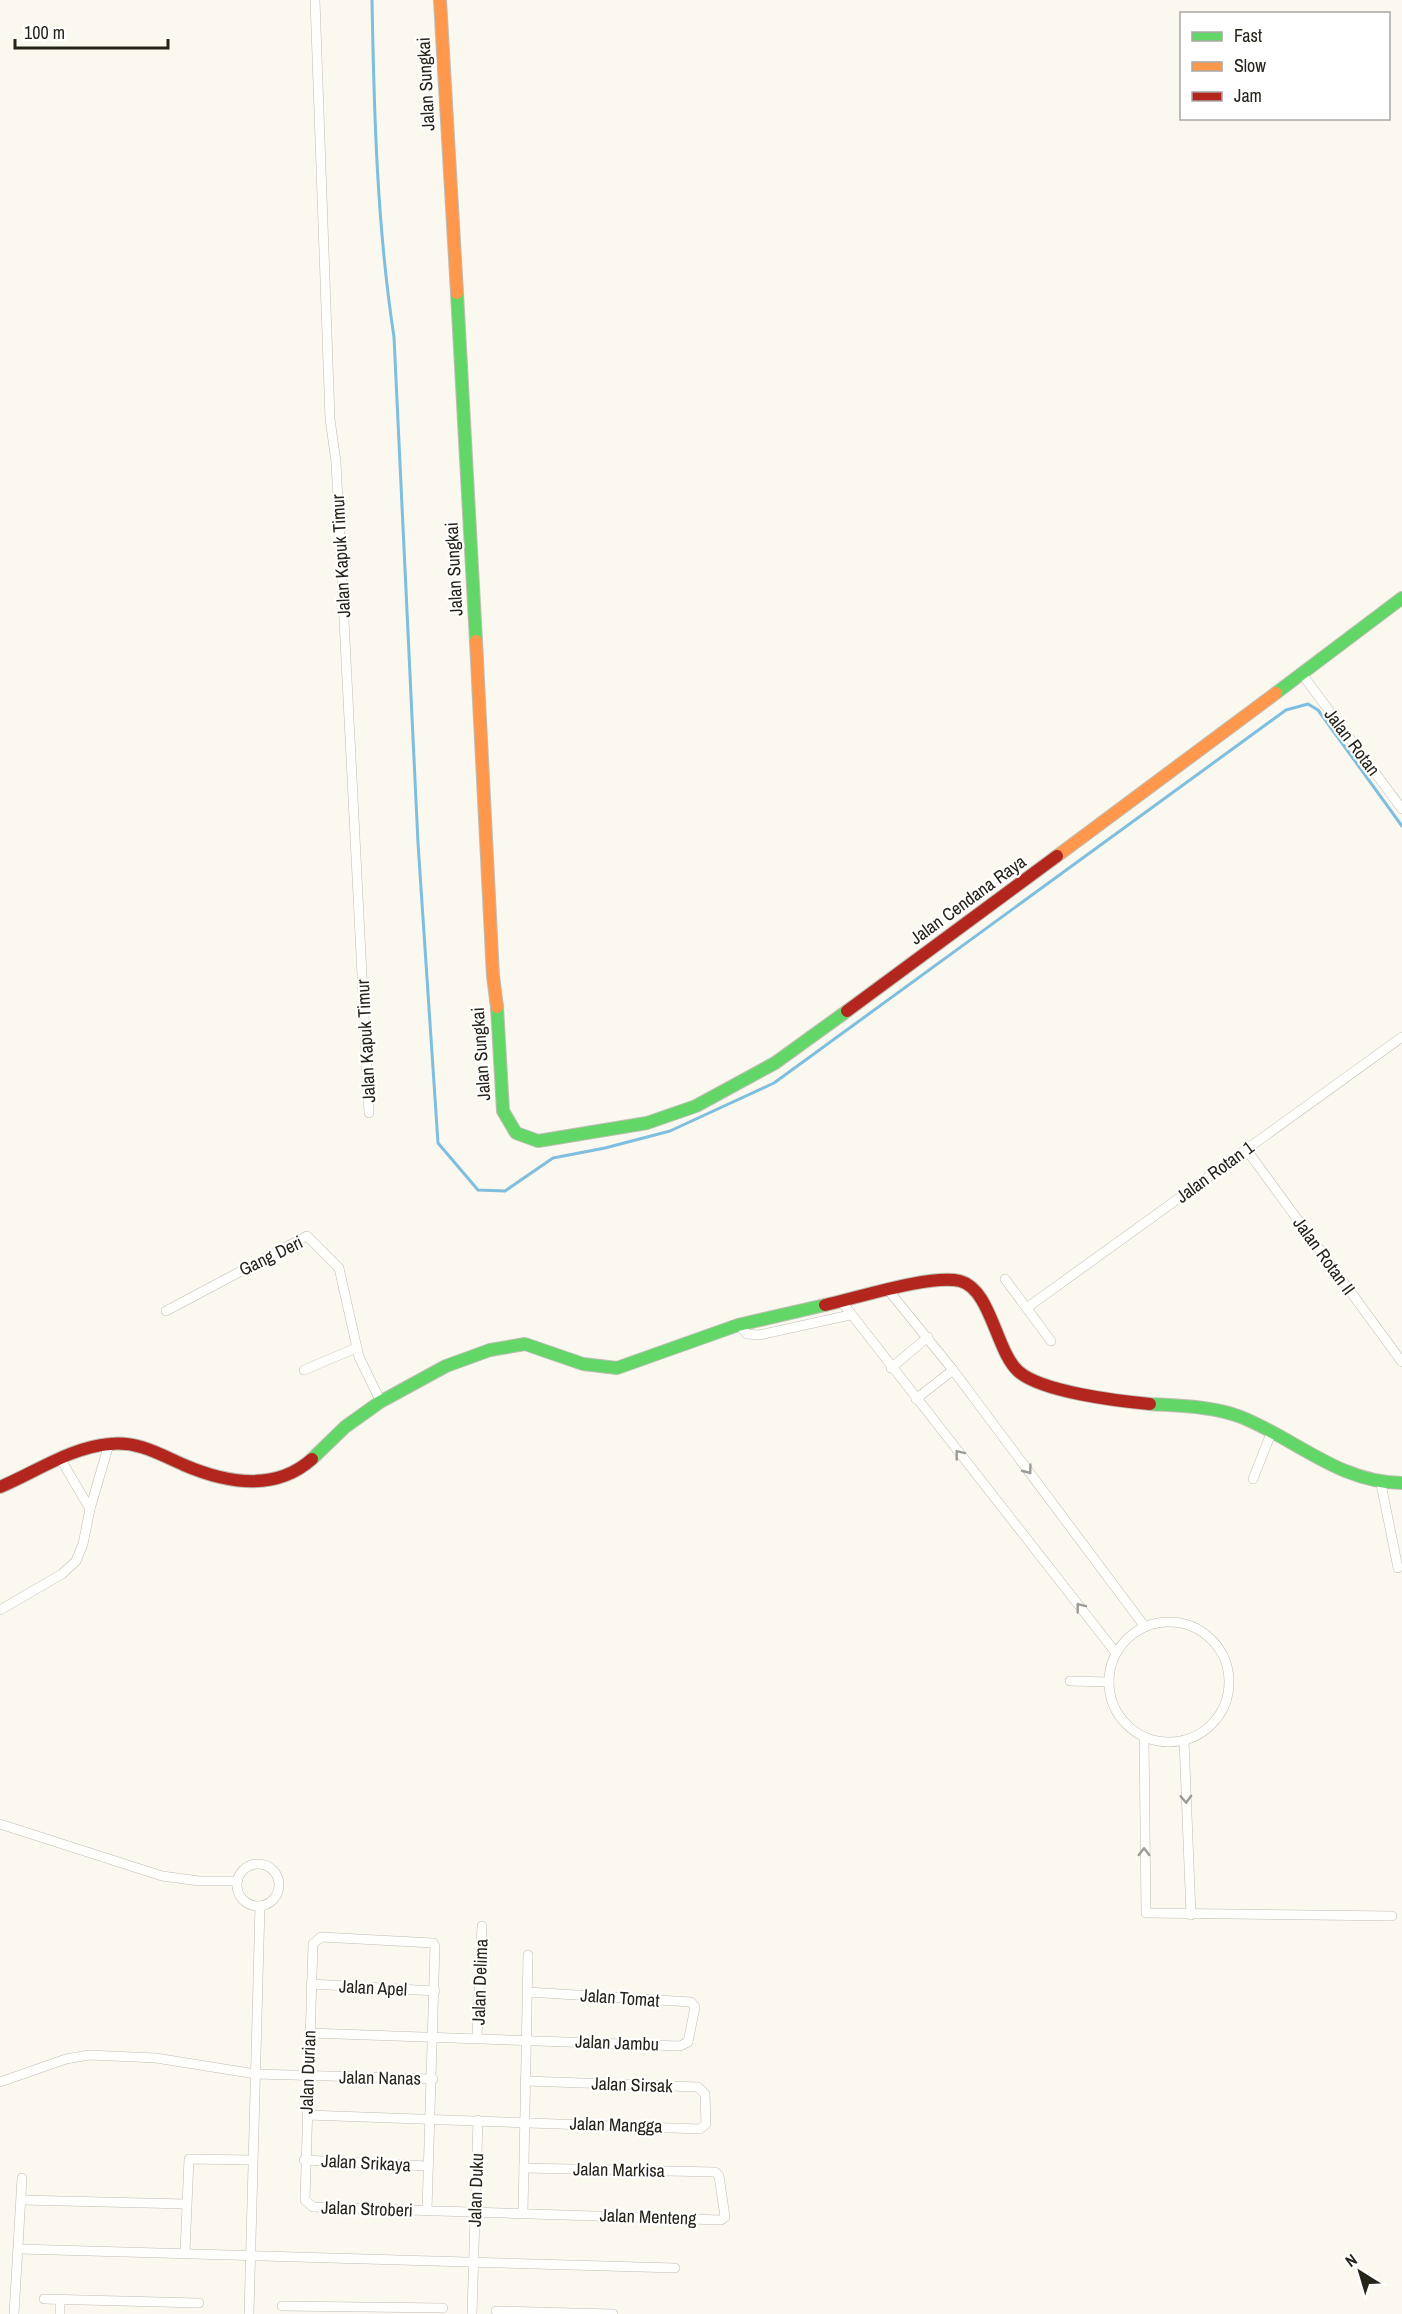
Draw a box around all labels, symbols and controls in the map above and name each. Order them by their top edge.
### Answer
scale bar [15,12,168,50]
legend [1180,12,1390,120]
text: 100 m [24,20,65,45]
text: Fast [1234,23,1262,48]
street label: Jalan Sungkai [411,37,440,131]
text: Slow [1234,53,1266,78]
text: Jam [1234,83,1262,108]
street label: Jalan Kapuk Timur [325,494,356,618]
street label: Jalan Sungkai [439,522,468,616]
street label: Jalan Rotan [1319,703,1386,781]
street label: Jalan Cendana Raya [905,849,1031,950]
street label: Jalan Kapuk Timur [350,979,381,1103]
street label: Jalan Sungkai [465,1007,496,1102]
street label: Jalan Rotan 1 [1171,1134,1260,1208]
street label: Jalan Rotan II [1288,1212,1361,1300]
street label: Gang Deri [235,1229,307,1282]
one-way arrow [956,1450,967,1461]
one-way arrow [1020,1463,1031,1474]
one-way arrow [1076,1603,1087,1614]
one-way arrow [1180,1794,1193,1803]
one-way arrow [1138,1848,1150,1857]
street label: Jalan Delima [466,1939,493,2025]
street label: Jalan Apel [338,1973,408,2002]
street label: Jalan Tomat [580,1982,660,2013]
street label: Jalan Jambu [575,2029,659,2056]
street label: Jalan Durian [294,2030,321,2114]
street label: Jalan Nanas [339,2064,421,2091]
street label: Jalan Sirsak [591,2071,674,2098]
street label: Jalan Mangga [569,2110,663,2139]
street label: Jalan Srikaya [321,2148,411,2177]
street label: Jalan Duku [462,2153,489,2227]
street label: Jalan Markisa [573,2156,665,2183]
street label: Jalan Stroberi [321,2194,413,2223]
street label: Jalan Menteng [599,2202,698,2231]
north arrow [1330,2242,1390,2302]
text: N [1341,2248,1361,2272]

